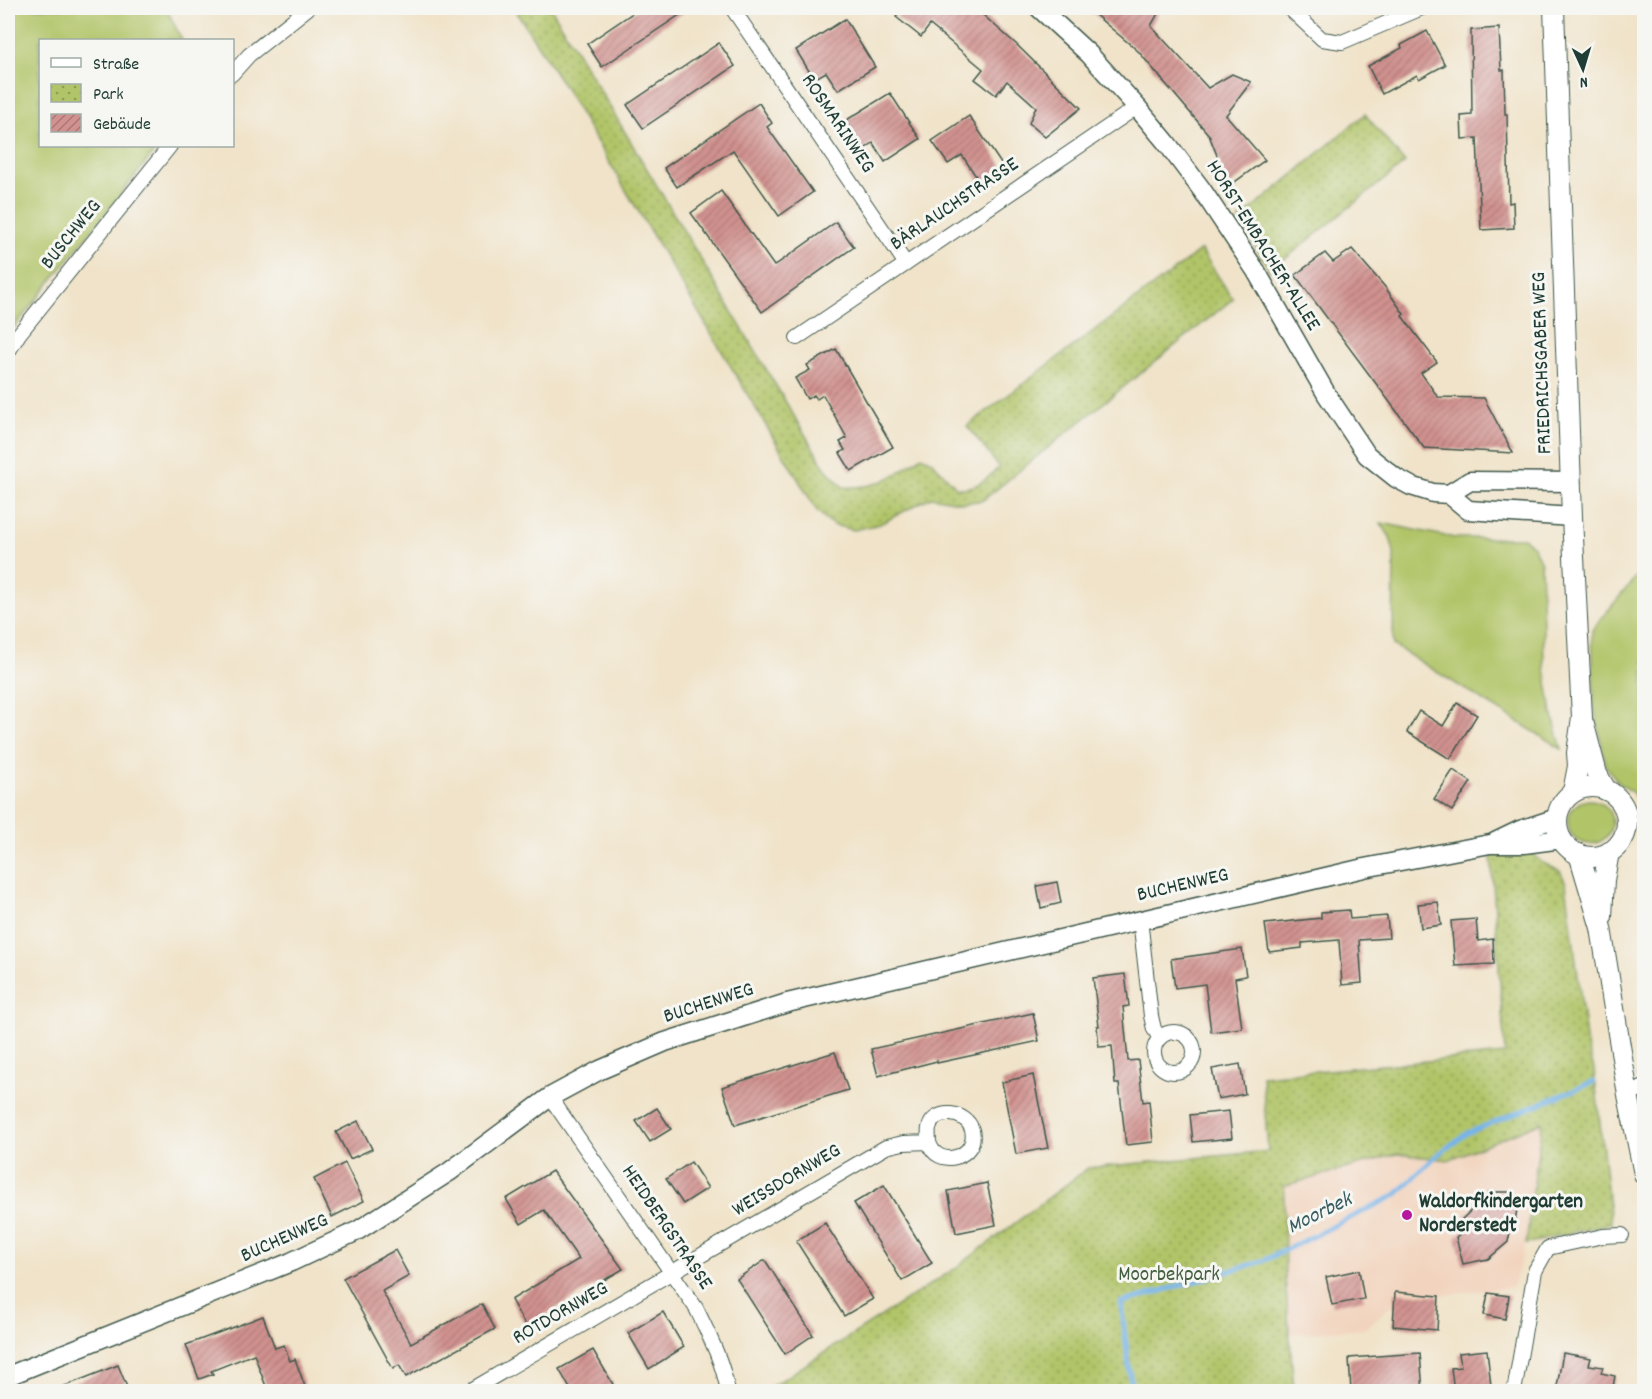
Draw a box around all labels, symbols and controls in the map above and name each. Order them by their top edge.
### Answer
legend [39,39,234,147]
north arrow [1553,39,1613,99]
text: Straße [93,53,139,78]
street label: ROSMARINWEG [793,68,881,180]
text: N [1579,70,1589,93]
text: Park [93,83,124,108]
text: Gebäude [93,113,151,138]
street label: BÄRLAUCHSTRASSE [885,150,1026,259]
street label: HORST-EMBACHER-ALLEE [1197,155,1327,338]
street label: BUSCHWEG [34,193,110,277]
street label: FRIEDRICHSGABER WEG [1525,271,1561,455]
street label: BUCHENWEG [1134,861,1232,911]
street label: BUCHENWEG [660,975,758,1033]
street label: WEISSDORNWEG [727,1137,847,1225]
street label: HEIDBERGSTRASSE [613,1159,719,1297]
water label: Moorbek [1282,1184,1360,1243]
place label: Waldorfkindergarten Norderstedt [1419,1188,1583,1242]
street label: BUCHENWEG [236,1206,334,1272]
marker: Waldorfkindergarten Norderstedt [1400,1208,1414,1222]
park label: Moorbekpark [1118,1261,1220,1291]
street label: ROTDORNWEG [507,1274,615,1354]

